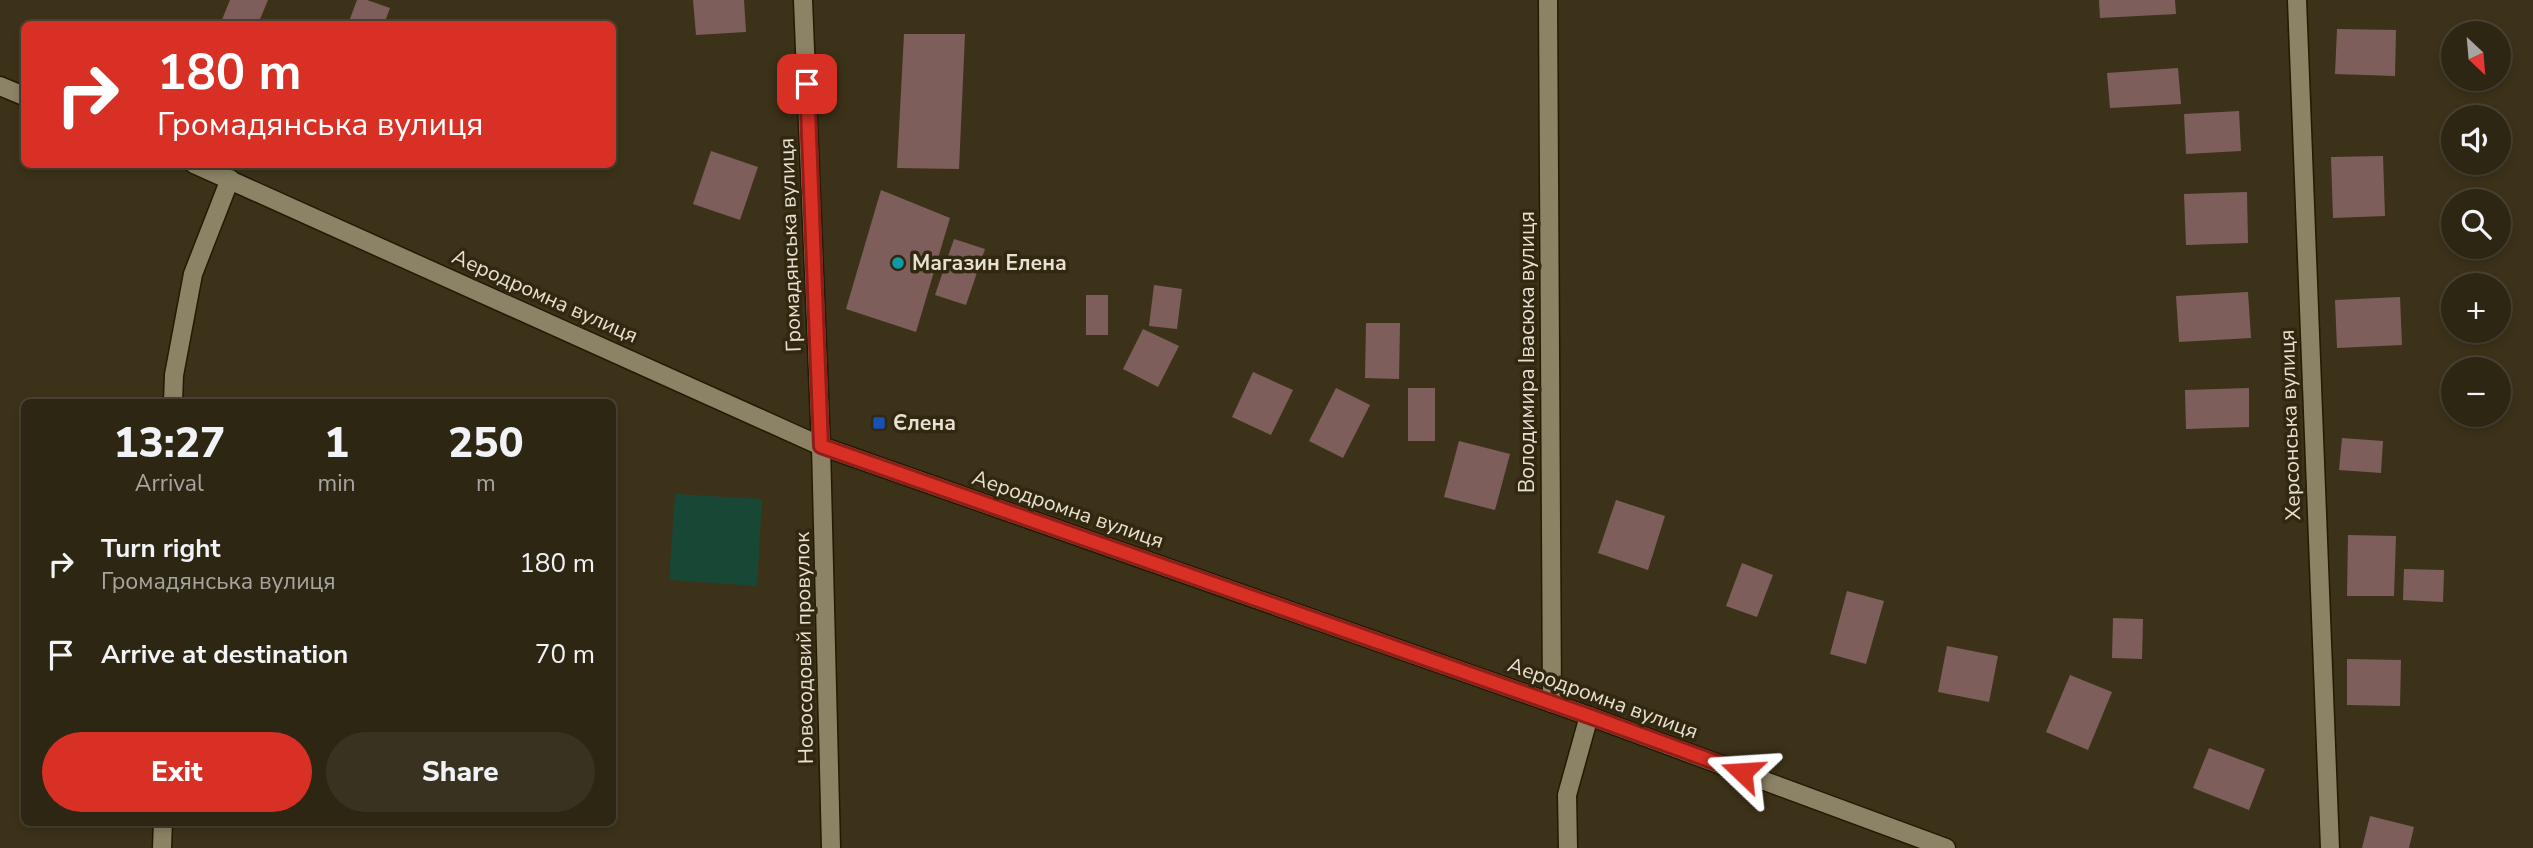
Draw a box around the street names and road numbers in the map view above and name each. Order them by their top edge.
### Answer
street label: Громадянська вулиця [772,137,808,353]
street label: Володимира Івасюка вулиця [1513,211,1541,493]
street label: Аеродромна вулиця [448,242,642,350]
street label: Херсонська вулиця [2273,329,2307,521]
street label: Аеродромна вулиця [969,463,1167,555]
street label: Новосодовий провулок [788,531,820,764]
street label: Аеродромна вулиця [1504,651,1702,745]

